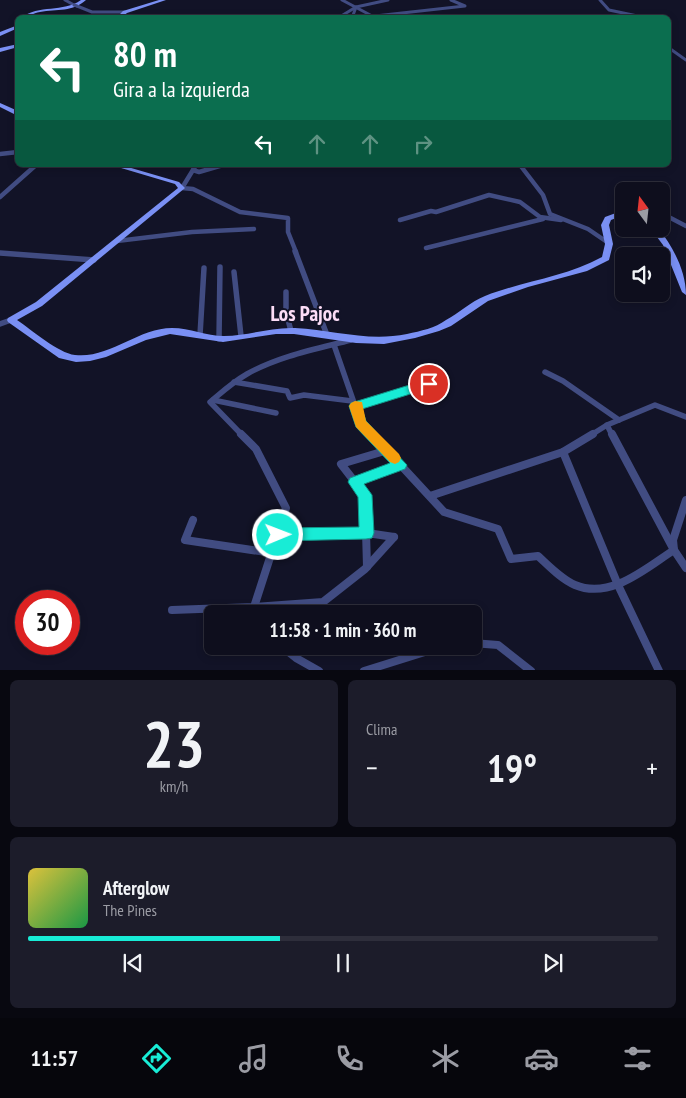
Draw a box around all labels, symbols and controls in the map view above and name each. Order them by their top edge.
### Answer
text: 80 m [113,31,177,77]
icon: left [30,35,95,100]
text: Gira a la izquierda [113,75,250,103]
icon: left [250,130,278,158]
icon: ahead [303,130,331,158]
icon: ahead [356,130,384,158]
icon: right [409,130,437,158]
north arrow [615,182,670,238]
map controls [615,182,670,302]
button: sound [615,247,670,302]
district label: Los Pajoc [271,300,340,327]
pin [408,363,450,405]
icon: arrive [415,370,443,398]
position arrow [251,508,303,560]
speed limit sign: 30 [15,590,80,655]
text: 11:58 · 1 min · 360 m [270,618,416,642]
text: 23 [143,701,205,785]
text: Clima [366,719,397,739]
text: 19° [487,743,537,792]
text: − [366,749,378,786]
text: + [646,749,658,786]
text: km/h [160,776,188,796]
text: Afterglow [103,876,169,900]
text: The Pines [103,900,157,920]
icon: previous [119,949,147,977]
icon: pause [329,949,357,977]
icon: next [539,949,567,977]
icon: directions [139,1041,174,1076]
icon: music [236,1041,271,1076]
icon: phone [332,1041,367,1076]
icon: climate [428,1041,463,1076]
icon: car [524,1041,559,1076]
icon: filters [620,1041,655,1076]
text: 11:57 [31,1044,78,1072]

